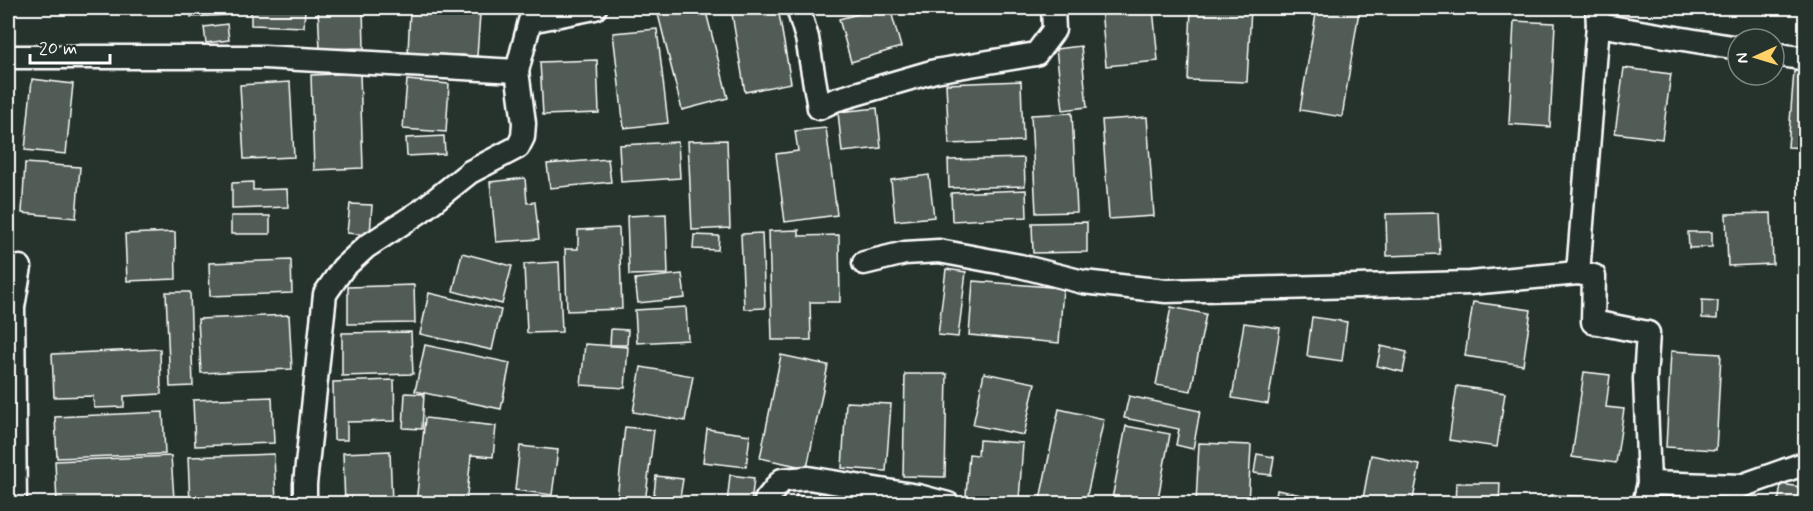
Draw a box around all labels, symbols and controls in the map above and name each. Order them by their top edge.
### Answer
scale bar [30,27,110,65]
north arrow [1726,27,1786,87]
text: 20 m [39,37,77,61]
text: N [1732,52,1753,64]

